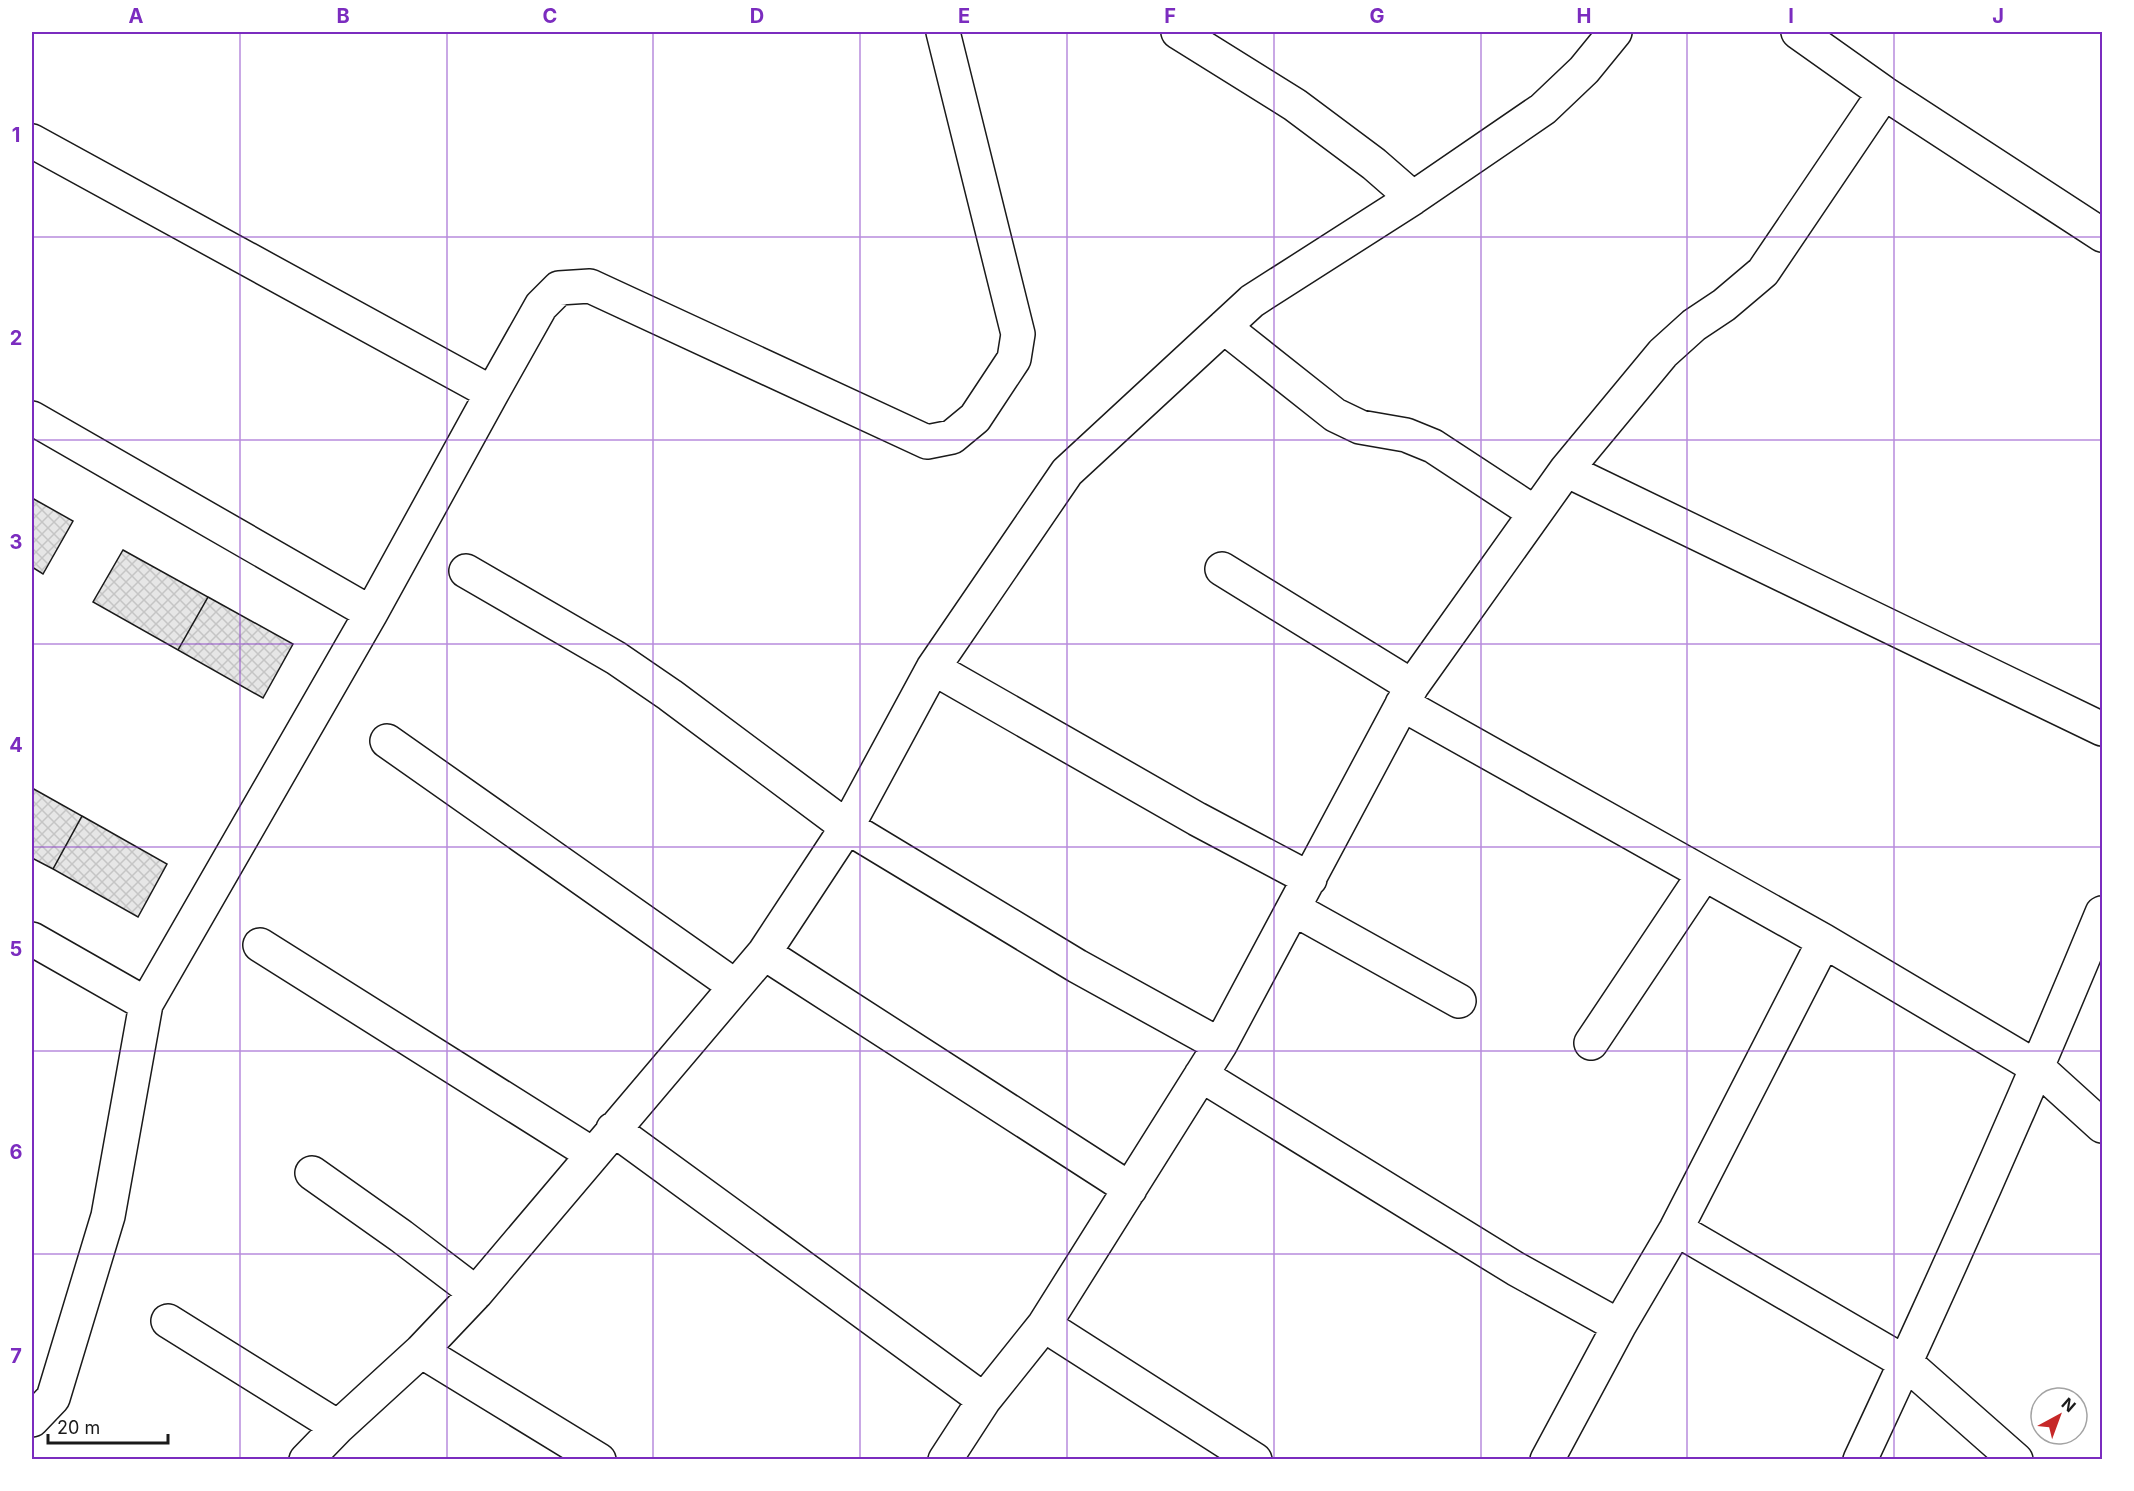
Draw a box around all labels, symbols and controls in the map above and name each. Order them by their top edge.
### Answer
text: A [129,4,144,28]
text: B [336,4,350,28]
text: C [543,4,557,28]
text: D [750,4,764,28]
text: E [958,4,970,28]
text: F [1164,4,1176,28]
text: G [1369,4,1385,28]
text: H [1577,4,1591,28]
text: I [1788,4,1794,28]
text: J [1992,4,2004,28]
text: 1 [12,123,20,147]
text: 2 [10,326,22,350]
text: 3 [10,530,22,554]
text: 4 [9,733,23,757]
text: 5 [10,937,22,961]
text: 6 [10,1140,23,1164]
text: 7 [10,1344,22,1368]
north arrow [2029,1386,2089,1446]
text: N [2058,1393,2080,1416]
scale bar [48,1407,168,1445]
text: 20 m [57,1417,100,1438]

